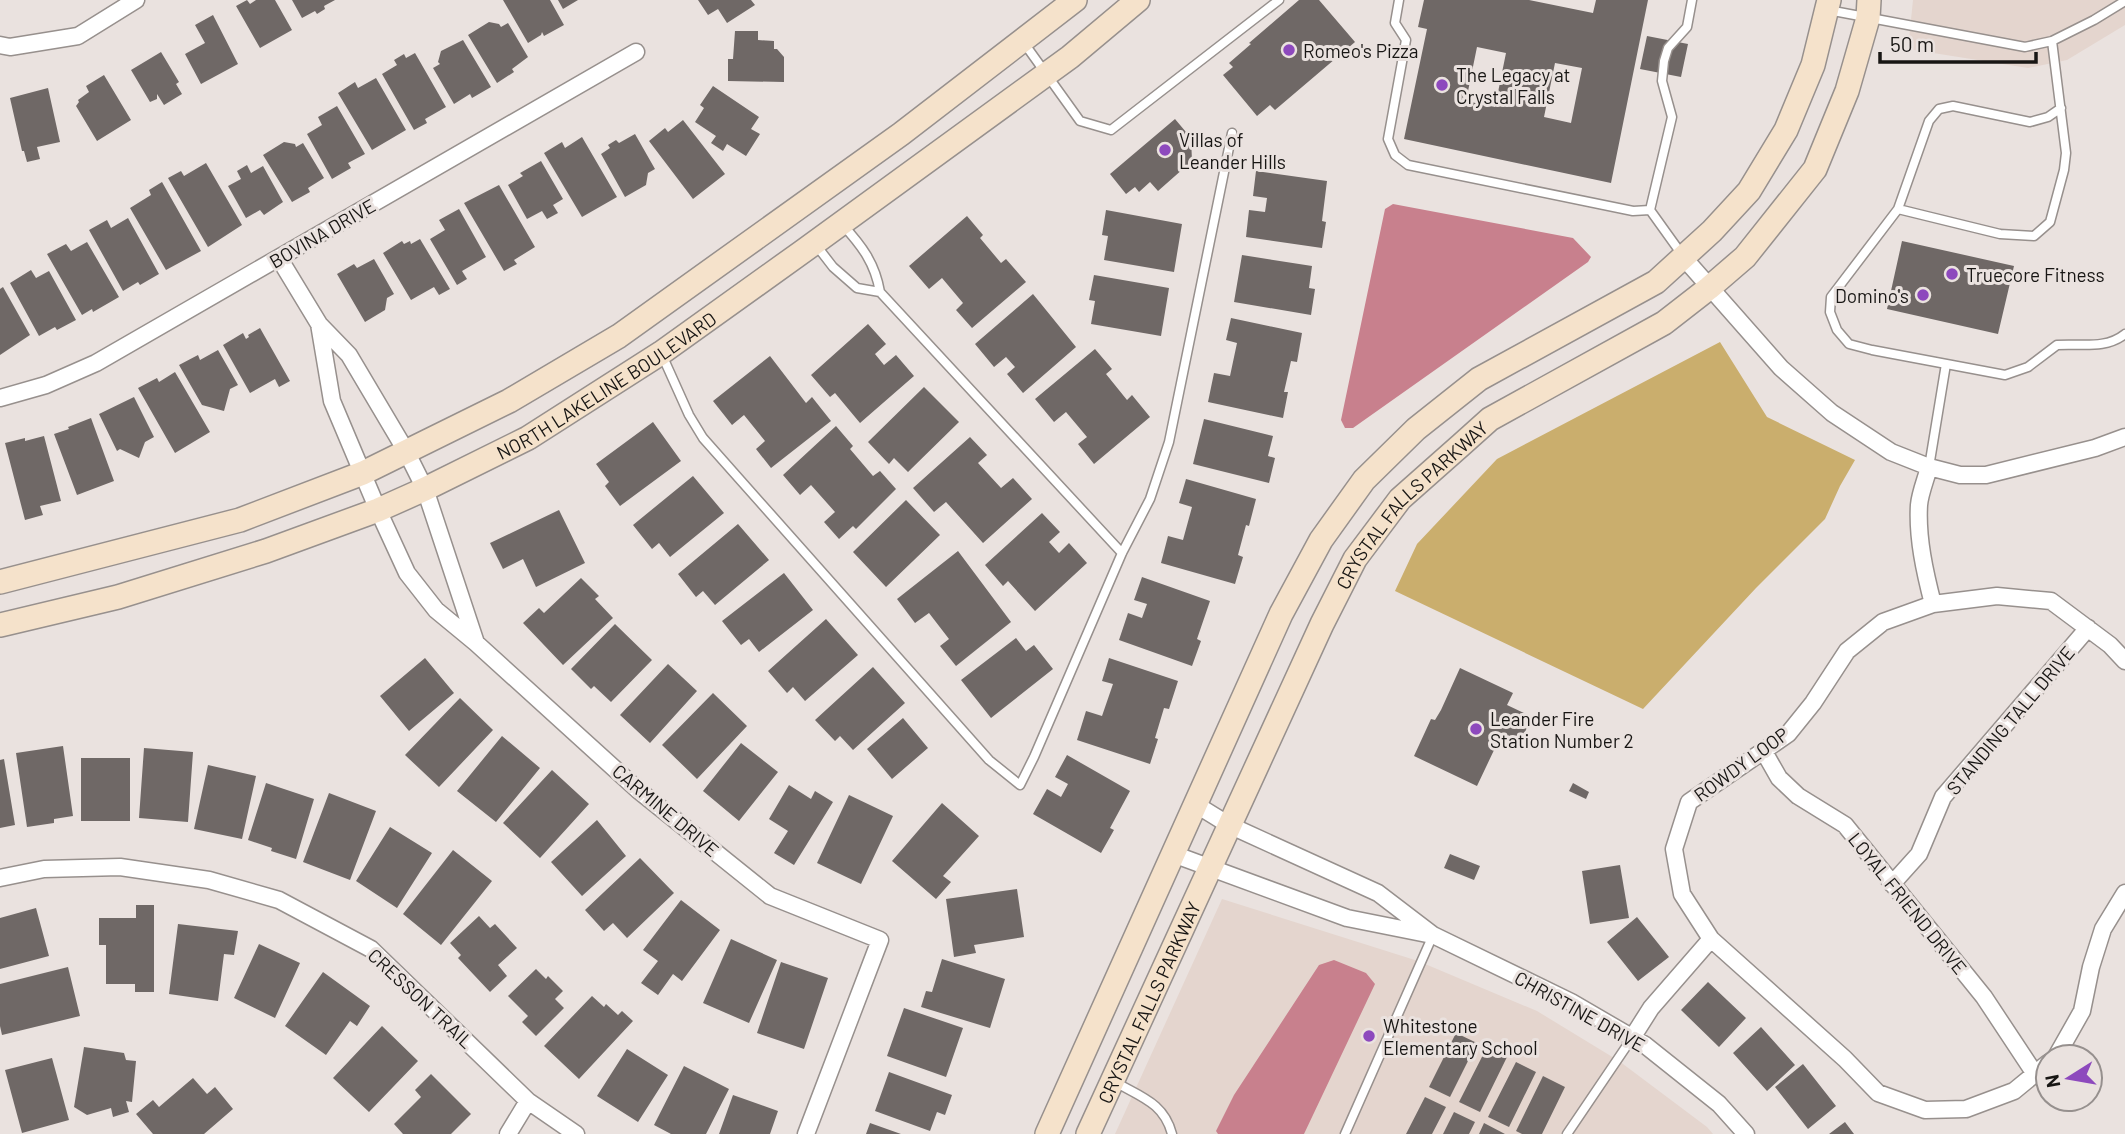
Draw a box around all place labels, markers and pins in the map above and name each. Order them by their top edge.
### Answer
place label: Romeo's Pizza [1303,39,1418,62]
marker: Romeo's Pizza [1281,42,1297,58]
place label: The Legacy at Crystal Falls [1456,63,1571,108]
marker: The Legacy at Crystal Falls [1434,77,1450,93]
place label: Villas of Leander Hills [1179,128,1286,173]
marker: Villas of Leander Hills [1157,142,1173,158]
place label: Truecore Fitness [1966,263,2105,286]
marker: Truecore Fitness [1944,266,1960,282]
place label: Domino's [1835,284,1909,307]
marker: Domino's [1915,287,1931,303]
place label: Leander Fire Station Number 2 [1490,707,1634,752]
marker: Leander Fire Station Number 2 [1468,721,1484,737]
place label: Whitestone Elementary School [1383,1014,1538,1059]
marker: Whitestone Elementary School [1361,1028,1377,1044]

